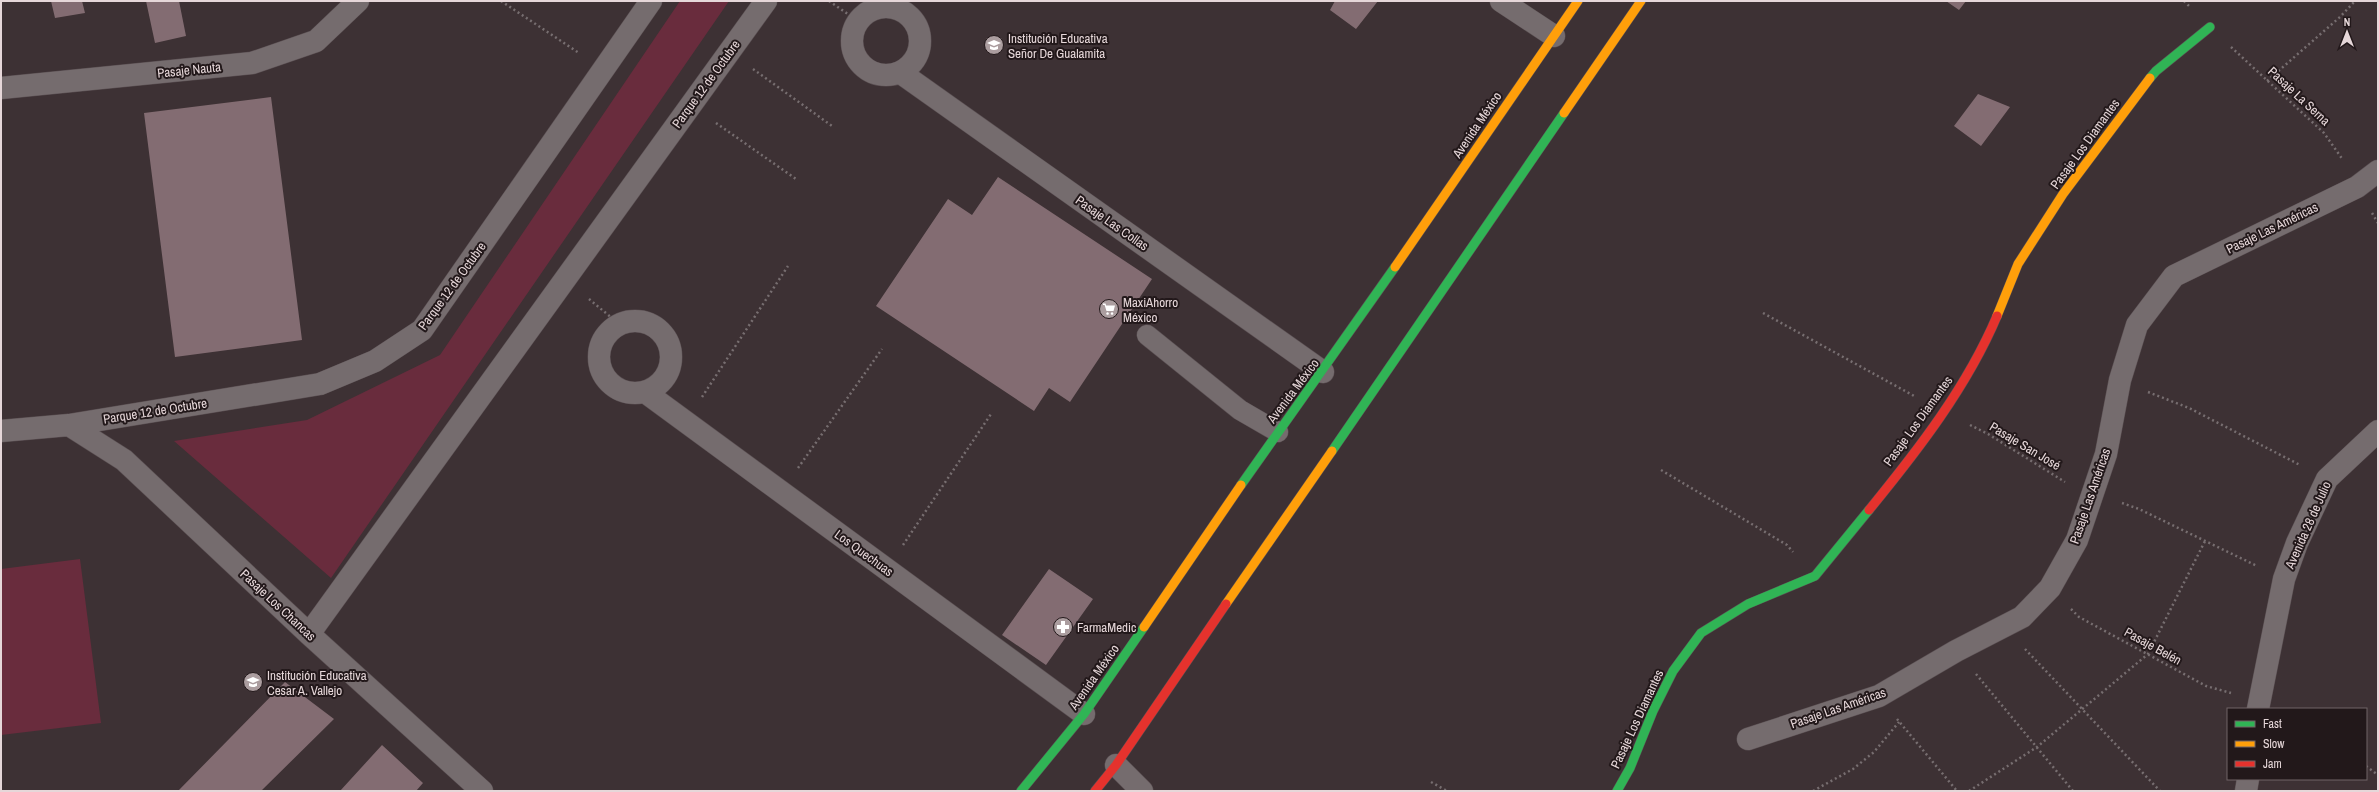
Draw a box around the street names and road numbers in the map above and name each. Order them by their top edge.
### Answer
street label: Parque 12 de Octubre [668,37,744,131]
street label: Pasaje Nauta [156,58,222,82]
street label: Pasaje La Serna [2264,63,2334,129]
street label: Avenida México [1448,89,1505,162]
street label: Pasaje Los Diamantes [2047,96,2123,192]
street label: Pasaje Las Collas [1072,192,1152,254]
street label: Pasaje Las Américas [2223,198,2321,258]
street label: Parque 12 de Octubre [414,239,490,333]
street label: Avenida México [1263,355,1323,427]
street label: Pasaje Los Diamantes [1880,373,1956,469]
street label: Parque 12 de Octubre [102,394,208,428]
street label: Pasaje San José [1986,418,2064,474]
street label: Pasaje Las Américas [2066,446,2114,546]
street label: Avenida 28 de Julio [2281,479,2335,572]
street label: Los Quechuas [831,526,897,580]
street label: Pasaje Los Chancas [236,565,320,645]
street label: Pasaje Belén [2121,623,2185,669]
street label: Avenida México [1065,641,1123,714]
street label: Pasaje Los Diamantes [1607,667,1667,771]
street label: Pasaje Las Américas [1788,684,1888,732]

